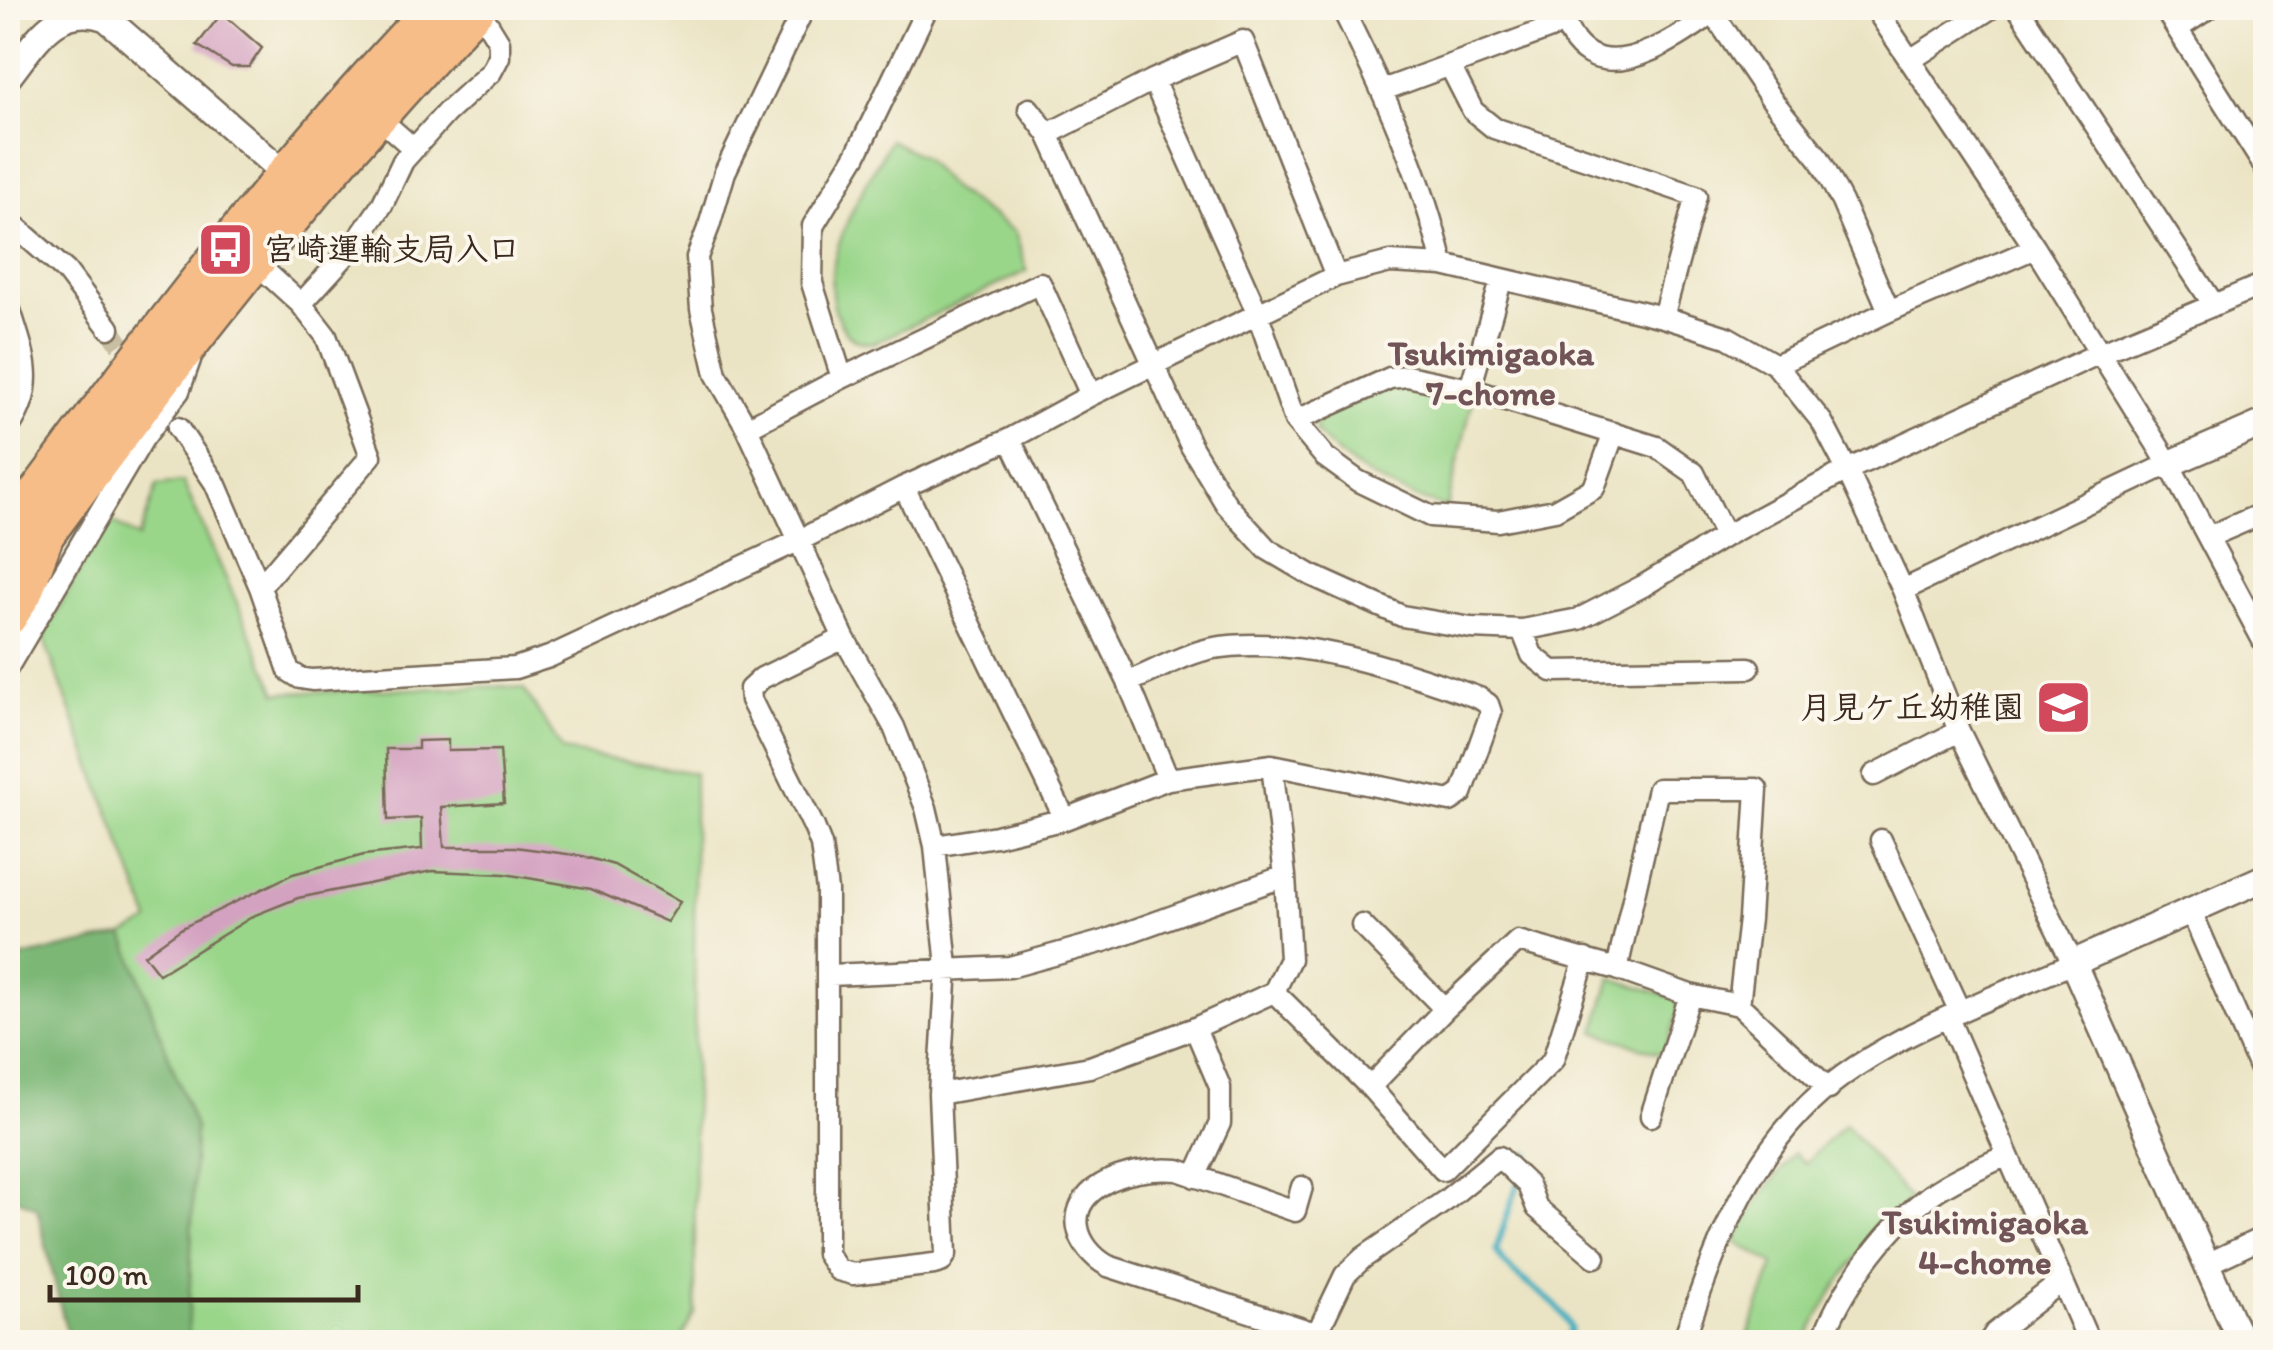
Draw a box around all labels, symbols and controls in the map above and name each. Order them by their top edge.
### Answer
bus stop icon: 宮崎運輸支局入口 [195,219,255,279]
place label: 宮崎運輸支局入口 [264,230,520,268]
district label: Tsukimigaoka 7-chome [1387,332,1595,414]
school or university icon: 月見ケ丘幼稚園 [2033,677,2093,737]
place label: 月見ケ丘幼稚園 [1800,688,2024,726]
district label: Tsukimigaoka 4-chome [1881,1201,2089,1283]
scale bar [50,1240,358,1302]
text: 100 m [65,1256,148,1293]

